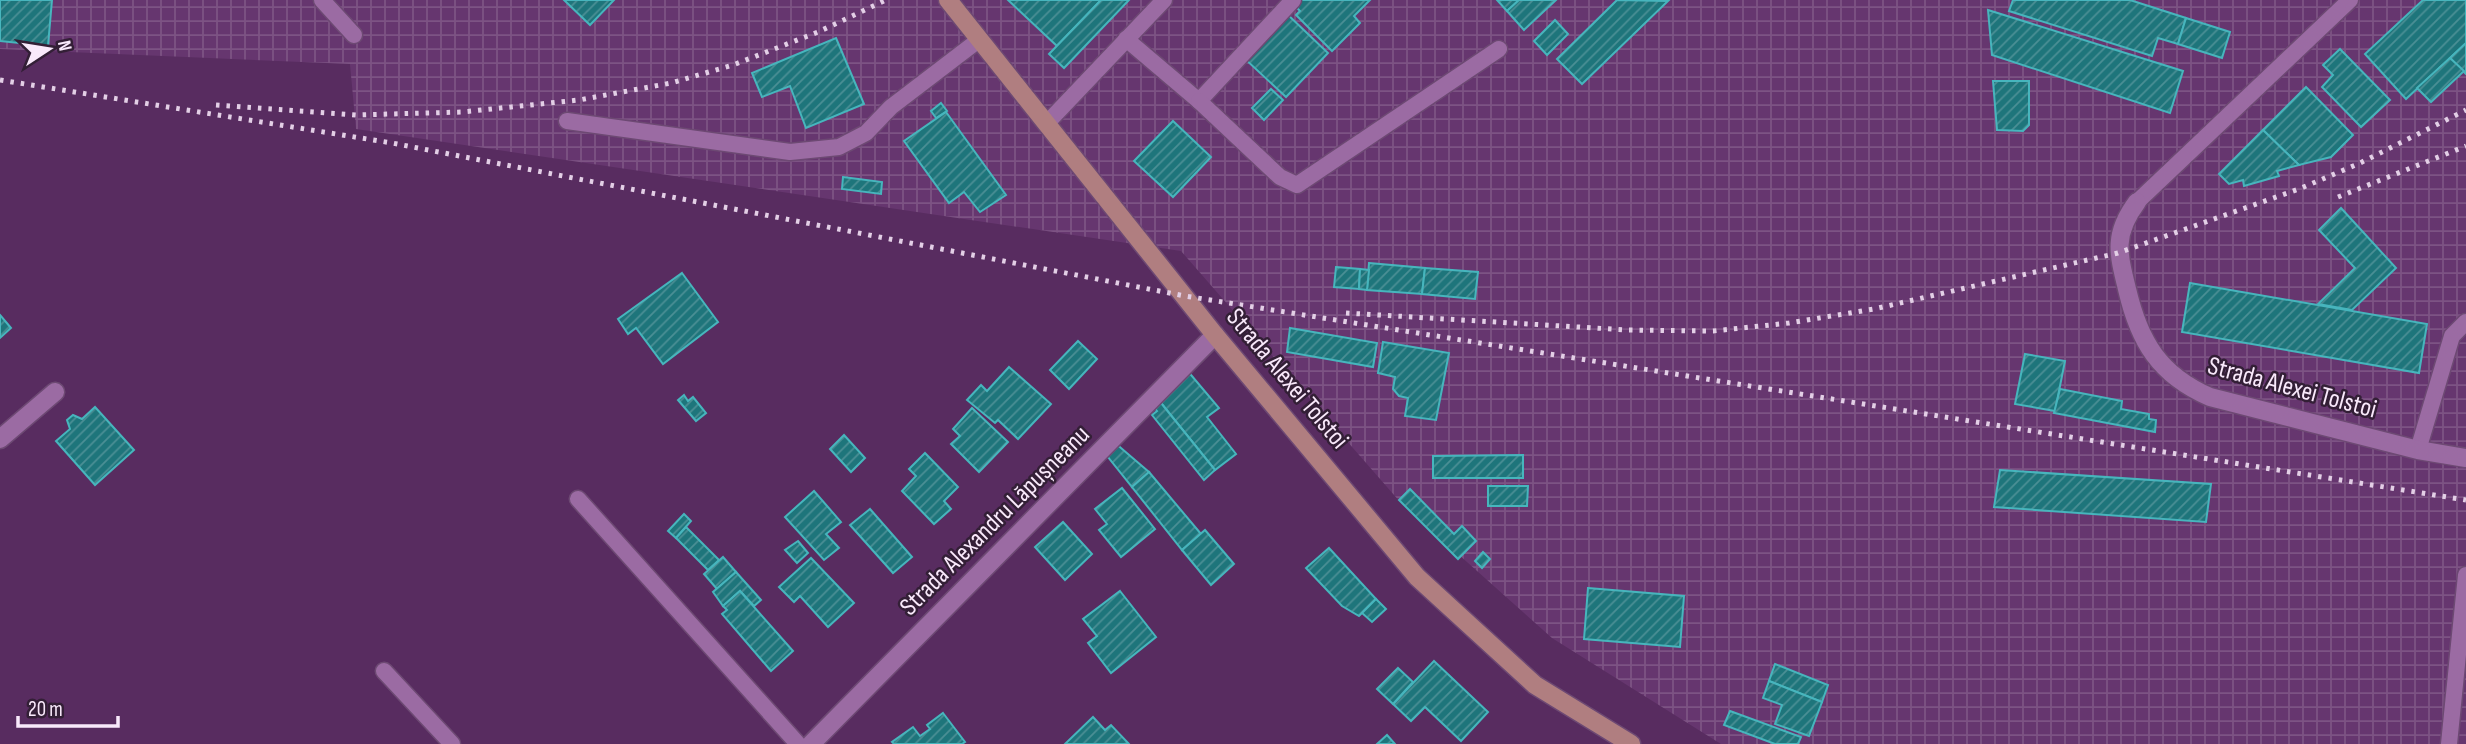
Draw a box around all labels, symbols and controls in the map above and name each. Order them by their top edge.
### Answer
north arrow [14,14,84,84]
text: N [52,38,76,53]
street label: Strada Alexei Tolstoi [1219,303,1355,455]
street label: Strada Alexei Tolstoi [2204,351,2380,425]
street label: Strada Alexandru Lăpușneanu [894,420,1096,622]
scale bar [18,684,117,728]
text: 20 m [28,697,63,722]

